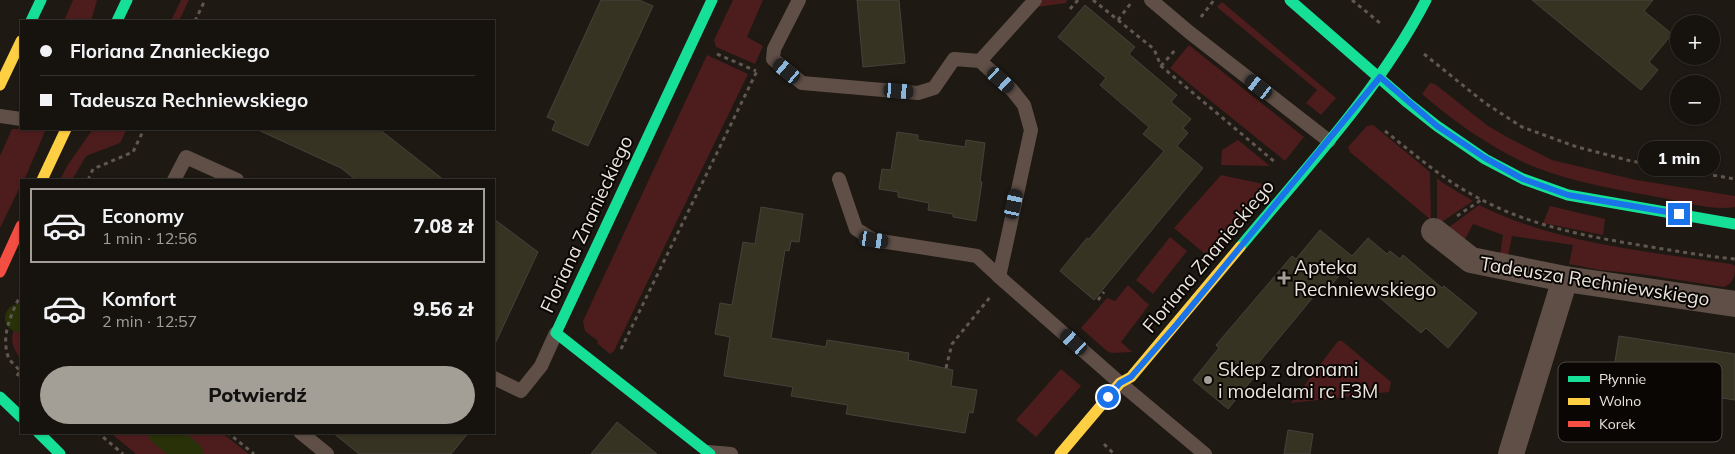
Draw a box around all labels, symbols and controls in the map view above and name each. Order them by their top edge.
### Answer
map controls [1670,15,1720,125]
button: + [1670,15,1720,65]
text: Floriana Znanieckiego [70,39,270,63]
car [770,56,803,86]
car [984,64,1017,96]
car [1242,72,1275,102]
button: − [1670,75,1720,125]
car [883,82,914,100]
text: Tadeusza Rechniewskiego [70,88,308,112]
street label: Floriana Znanieckiego [534,132,638,316]
callout: 1 min [1638,142,1720,176]
text: 1 min [1658,148,1700,168]
street label: Floriana Znanieckiego [1137,175,1279,337]
car [1003,188,1024,220]
icon: car [42,203,87,248]
route end [1668,203,1690,225]
text: Economy [102,204,184,228]
text: 7.08 zł [413,214,473,238]
text: 1 min · 12:56 [102,228,197,248]
car [858,230,889,250]
street label: Tadeusza Rechniewskiego [1479,251,1711,311]
place label: Apteka Rechniewskiego [1294,255,1436,301]
marker: Apteka Rechniewskiego [1278,272,1290,284]
icon: car [42,286,87,331]
text: Komfort [102,287,176,311]
text: 9.56 zł [413,297,473,321]
text: 2 min · 12:57 [102,311,197,331]
car [1057,326,1090,358]
place label: Sklep z dronami i modelami rc F3M [1218,357,1378,403]
legend [1558,362,1722,442]
button: Potwierdź [40,366,475,424]
text: Płynnie [1599,370,1646,388]
marker: Sklep z dronami i modelami rc F3M [1202,374,1214,386]
route start [1097,386,1119,408]
text: Wolno [1599,392,1641,410]
text: Korek [1599,415,1636,433]

